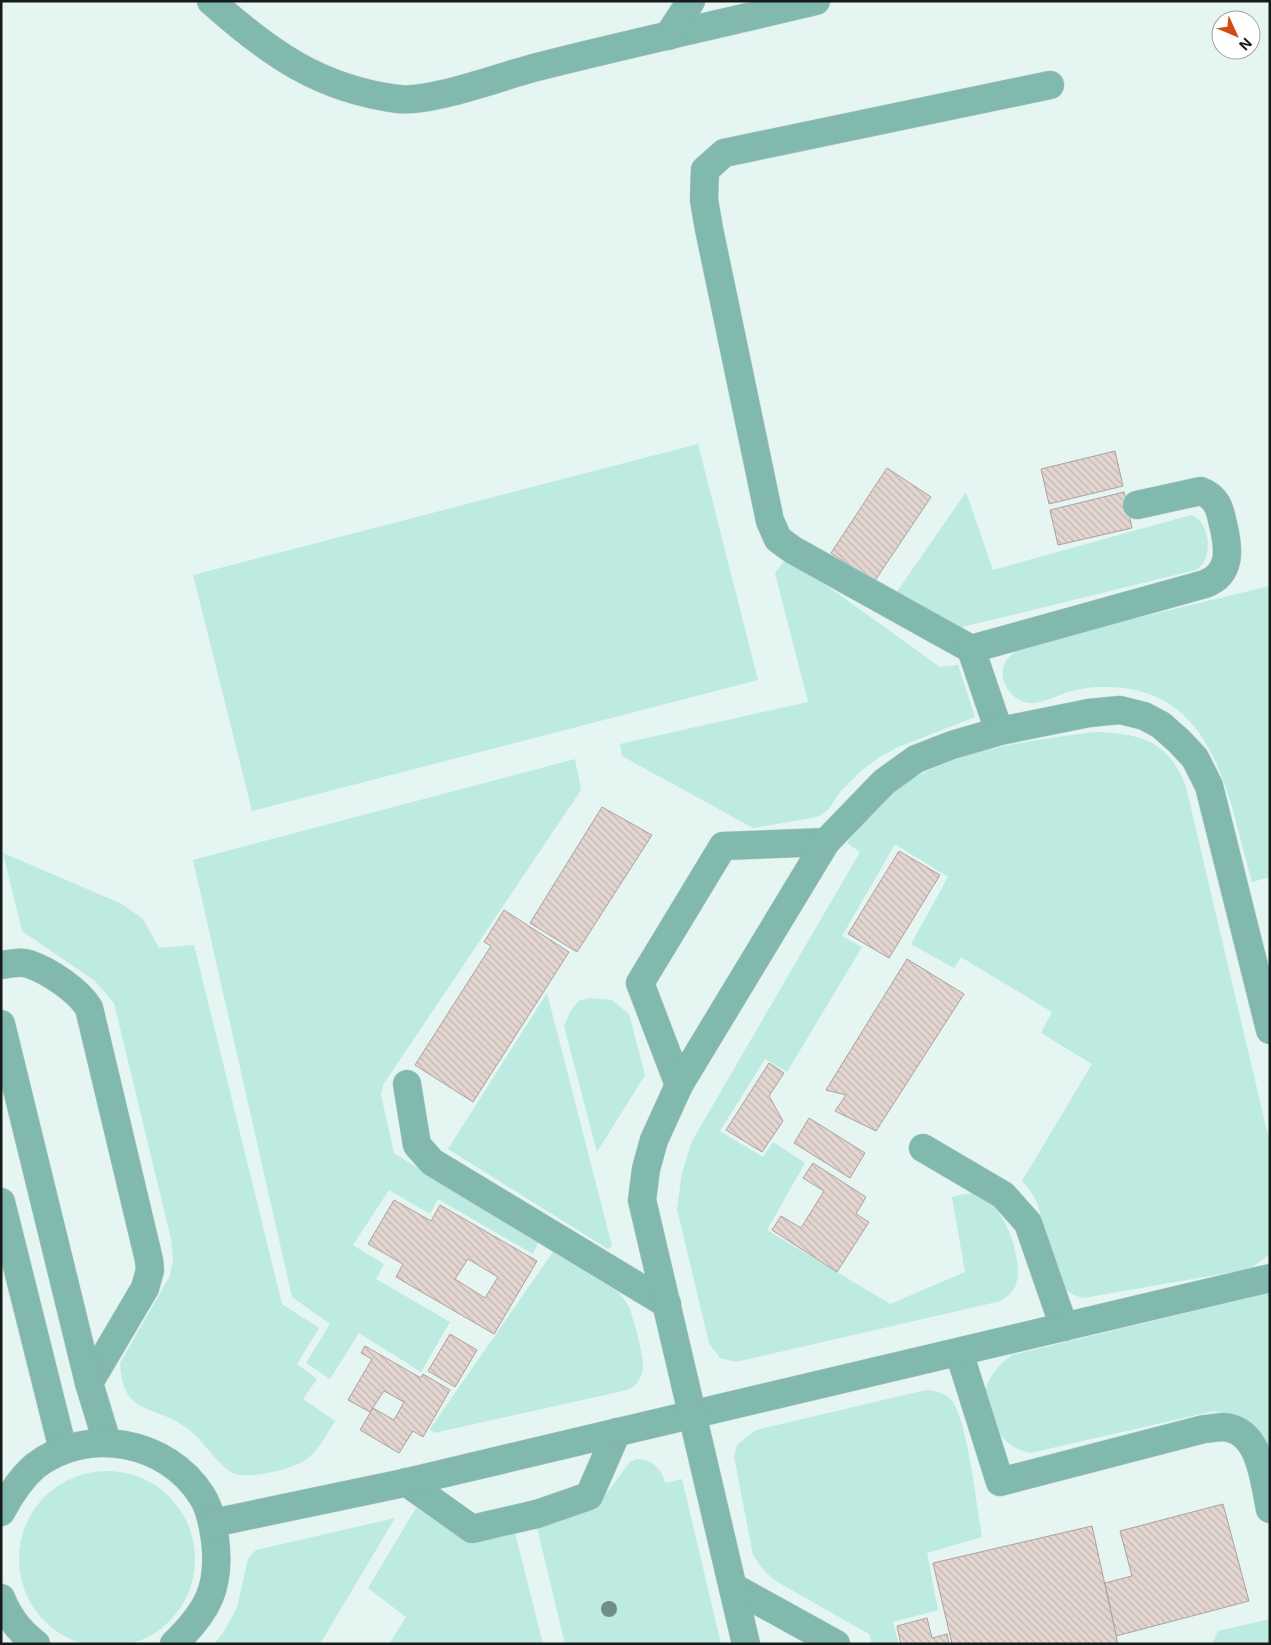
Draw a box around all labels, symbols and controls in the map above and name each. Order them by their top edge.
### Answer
north arrow [1211,10,1261,60]
text: N [1236,35,1256,54]

